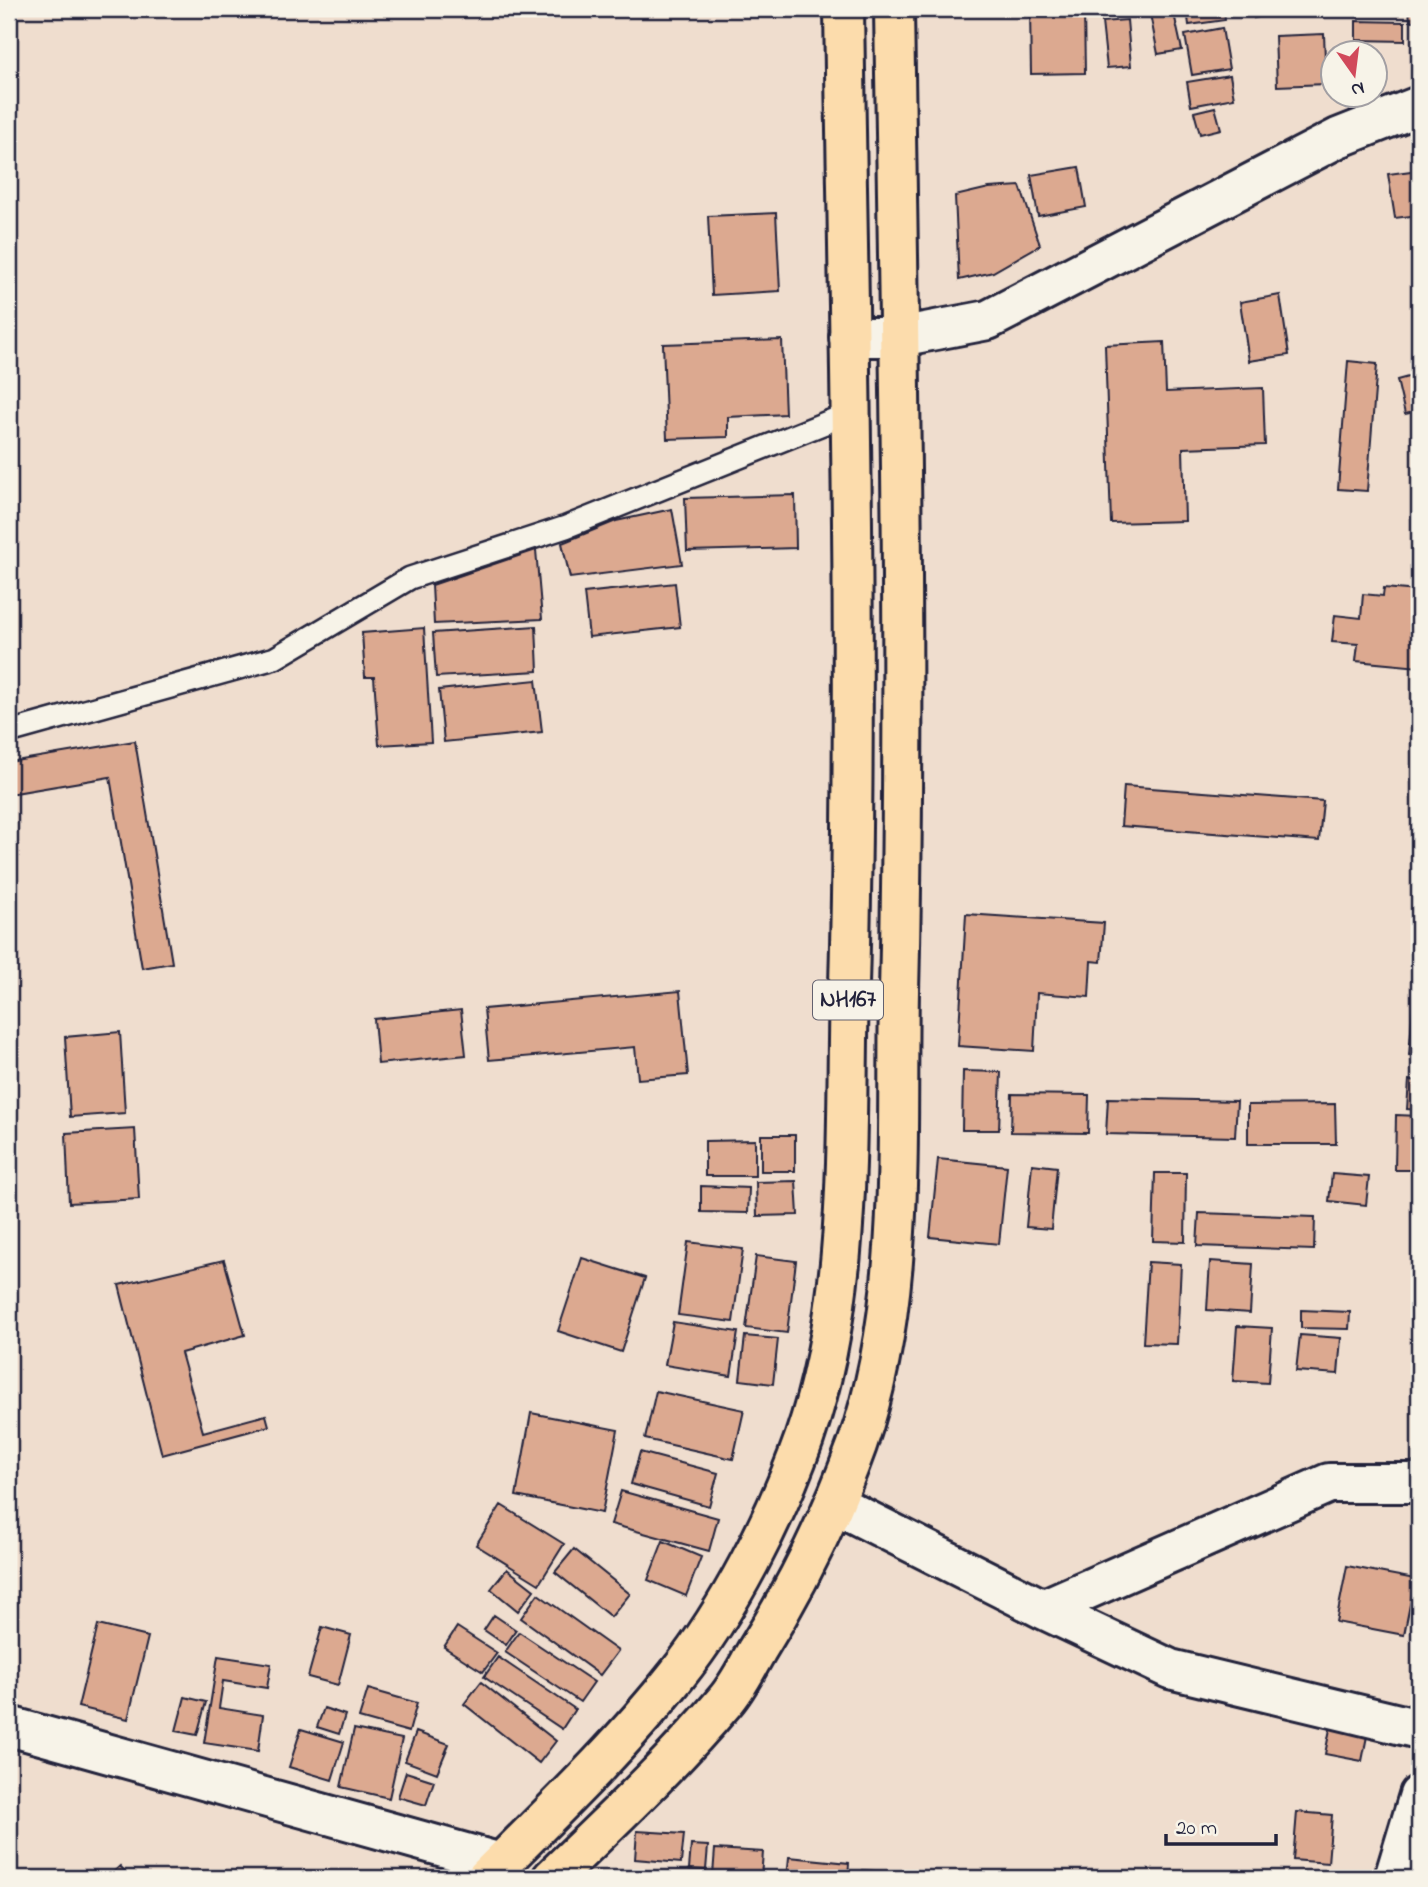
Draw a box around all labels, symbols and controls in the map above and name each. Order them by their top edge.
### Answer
north arrow [1320,38,1390,108]
text: N [1348,73,1367,103]
road number: NH167 [813,981,883,1020]
scale bar [1166,1803,1276,1847]
text: 20 m [1176,1814,1217,1844]

